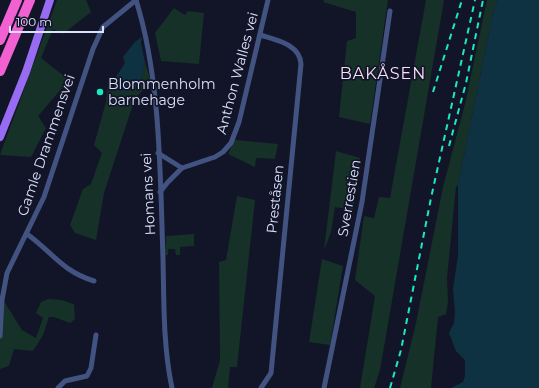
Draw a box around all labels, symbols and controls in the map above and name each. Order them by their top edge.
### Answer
scale bar [10,8,103,34]
street label: Anthon Walles vei [212,10,262,136]
text: 100 m [16,14,52,29]
district label: BAKÅSEN [340,63,426,83]
street label: Gamle Drammensvei [13,72,79,218]
place label: Blommenholm barnehage [108,75,216,109]
marker: Blommenholm barnehage [95,87,105,97]
street label: Homans vei [137,152,159,236]
street label: Sverrestien [333,158,365,238]
street label: Preståsen [262,164,288,234]

